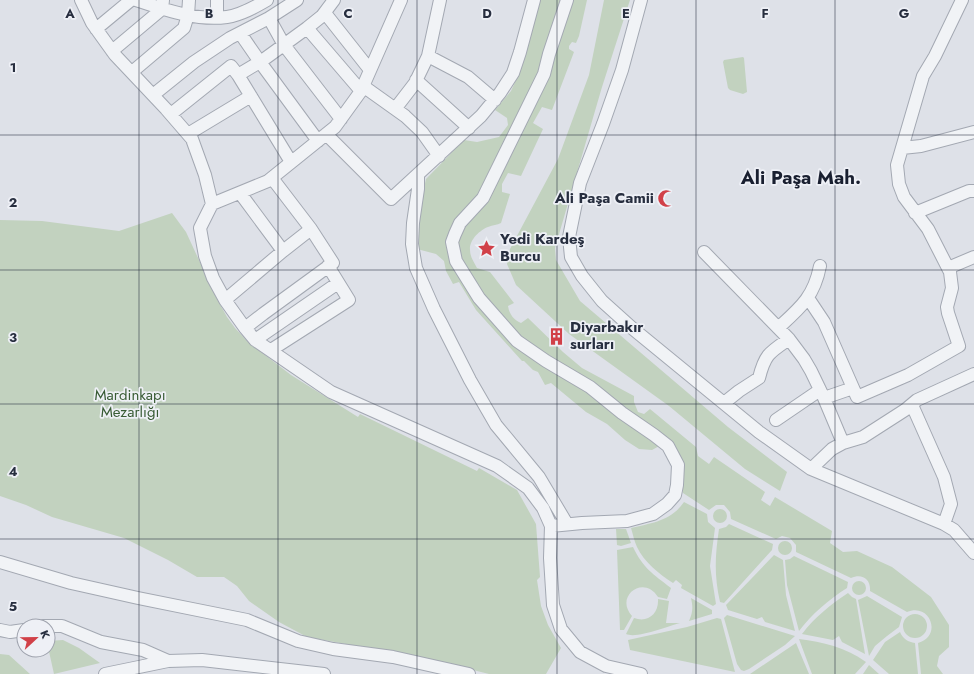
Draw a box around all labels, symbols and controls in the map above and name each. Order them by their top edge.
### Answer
text: A [64,4,75,23]
text: B [205,4,214,23]
text: C [343,4,353,23]
text: D [482,4,492,23]
text: E [622,4,630,23]
text: F [761,4,769,23]
text: G [899,4,910,23]
text: 1 [10,58,16,77]
district label: Ali Paşa Mah. [740,164,861,191]
place label: Ali Paşa Camii [554,187,654,209]
mosque icon: Ali Paşa Camii [657,188,677,208]
text: 2 [9,193,17,212]
place label: Yedi Kardeş Burcu [499,228,584,267]
place icon: Yedi Kardeş Burcu [477,238,497,258]
place label: Diyarbakır surları [570,316,644,355]
building icon: Diyarbakır surları [547,326,567,346]
text: 3 [9,328,17,347]
park label: Mardinkapı Mezarlığı [94,384,166,423]
text: 4 [8,462,18,481]
text: 5 [9,597,17,616]
north arrow [16,618,56,658]
text: K [36,628,54,641]

